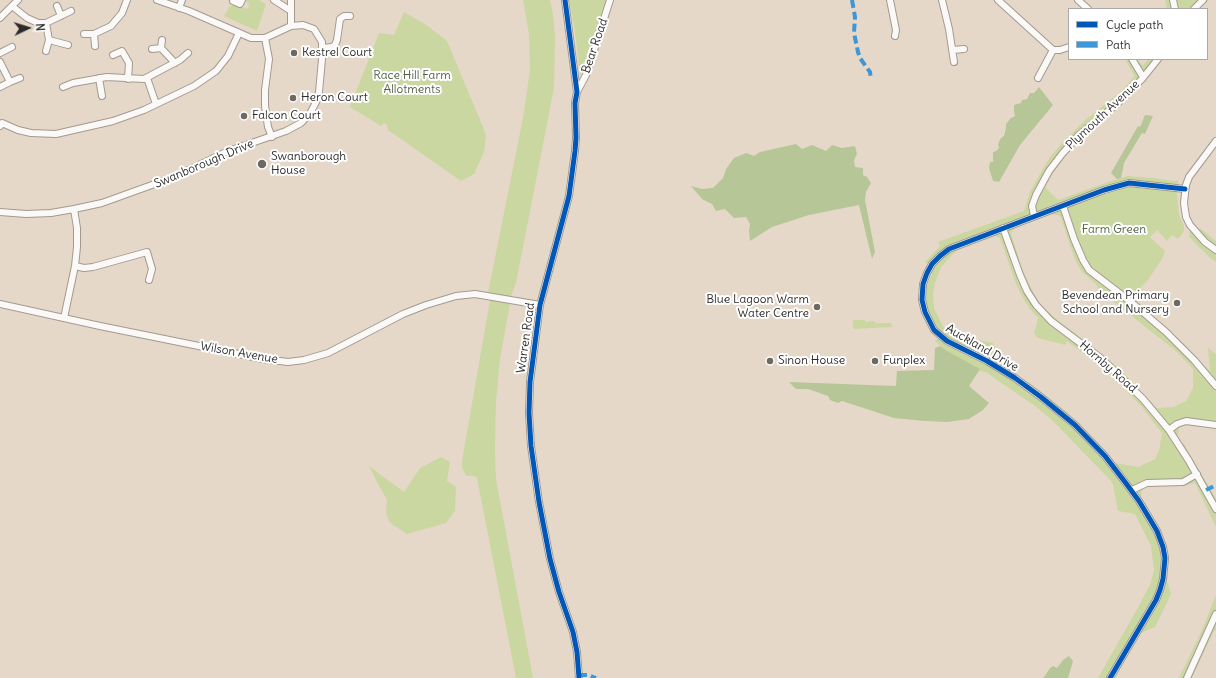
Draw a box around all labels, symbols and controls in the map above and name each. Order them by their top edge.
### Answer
north arrow [8,8,48,48]
legend [1068,8,1208,60]
street label: Bear Road [579,17,611,75]
text: Cycle path [1106,17,1163,32]
text: N [33,23,47,31]
text: Path [1106,37,1131,52]
place label: Kestrel Court [302,46,372,60]
marker: Kestrel Court [289,48,299,58]
park label: Race Hill Farm Allotments [373,69,451,97]
street label: Plymouth Avenue [1063,77,1143,153]
place label: Heron Court [301,91,368,105]
marker: Heron Court [288,93,298,103]
place label: Falcon Court [252,109,321,123]
marker: Falcon Court [239,111,249,121]
street label: Swanborough Drive [152,137,256,191]
place label: Swanborough House [271,150,346,178]
marker: Swanborough House [256,158,268,170]
park label: Farm Green [1082,223,1146,237]
place label: Bevendean Primary School and Nursery [1061,289,1169,317]
place label: Blue Lagoon Warm Water Centre [706,293,809,321]
marker: Bevendean Primary School and Nursery [1172,298,1182,308]
street label: Warren Road [514,302,538,374]
marker: Blue Lagoon Warm Water Centre [812,302,822,312]
street label: Auckland Drive [943,321,1021,375]
street label: Hornby Road [1076,338,1140,396]
street label: Wilson Avenue [199,339,279,367]
place label: Sinon House [778,354,845,368]
place label: Funplex [883,354,925,368]
marker: Sinon House [765,356,775,366]
marker: Funplex [870,356,880,366]

